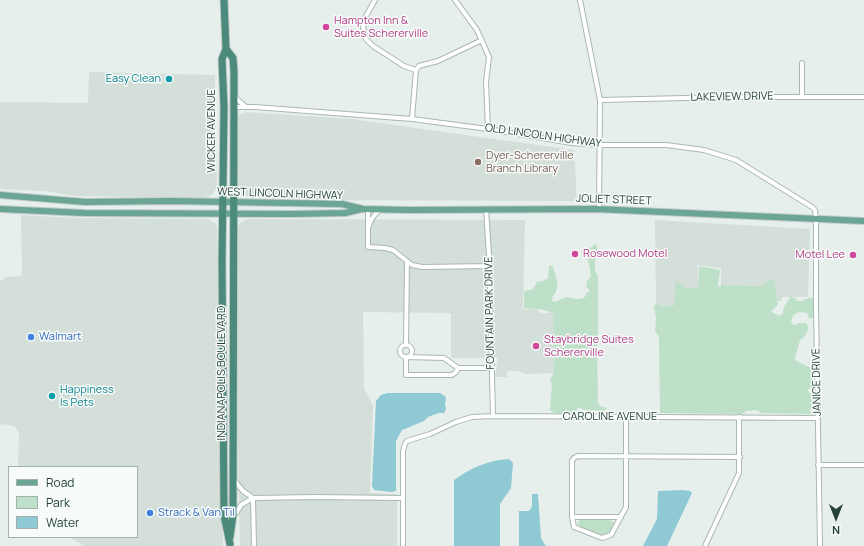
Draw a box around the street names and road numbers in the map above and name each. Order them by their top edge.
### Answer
street label: WICKER AVENUE [205,89,219,173]
street label: LAKEVIEW DRIVE [690,90,774,104]
street label: OLD LINCOLN HIGHWAY [484,121,602,151]
street label: WEST LINCOLN HIGHWAY [217,185,343,203]
street label: JOLIET STREET [576,192,652,208]
street label: FOUNTAIN PARK DRIVE [482,256,498,370]
street label: INDIANAPOLIS BOULEVARD [215,306,229,440]
street label: JANICE DRIVE [810,348,824,416]
street label: CAROLINE AVENUE [563,410,657,424]

